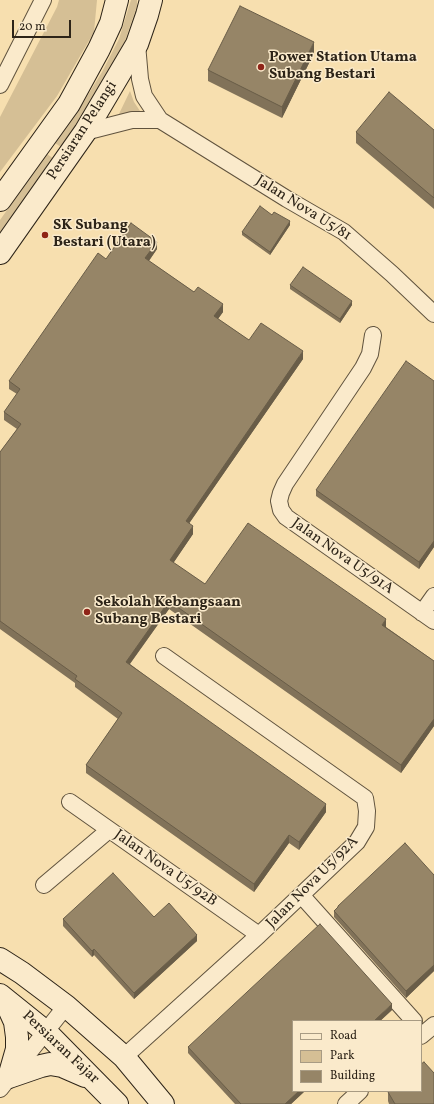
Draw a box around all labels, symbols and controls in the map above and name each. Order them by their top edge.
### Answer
scale bar [14,12,73,38]
text: 20 m [19,19,46,35]
place label: Power Station Utama Subang Bestari [269,49,417,84]
marker: Power Station Utama Subang Bestari [256,62,266,72]
street label: Persiaran Pelangi [44,78,122,184]
street label: Jalan Nova U5/81 [252,172,354,246]
place label: SK Subang Bestari (Utara) [53,217,156,252]
marker: SK Subang Bestari (Utara) [40,230,50,240]
street label: Jalan Nova U5/91A [287,515,397,599]
place label: Sekolah Kebangsaan Subang Bestari [95,594,241,629]
marker: Sekolah Kebangsaan Subang Bestari [82,607,92,617]
street label: Jalan Nova U5/92B [110,827,220,911]
street label: Jalan Nova U5/92A [263,833,363,933]
street label: Persiaran Fajar [18,1008,102,1088]
legend [292,1020,422,1092]
text: Road [330,1028,357,1044]
text: Park [330,1048,355,1064]
text: Building [330,1068,375,1084]

